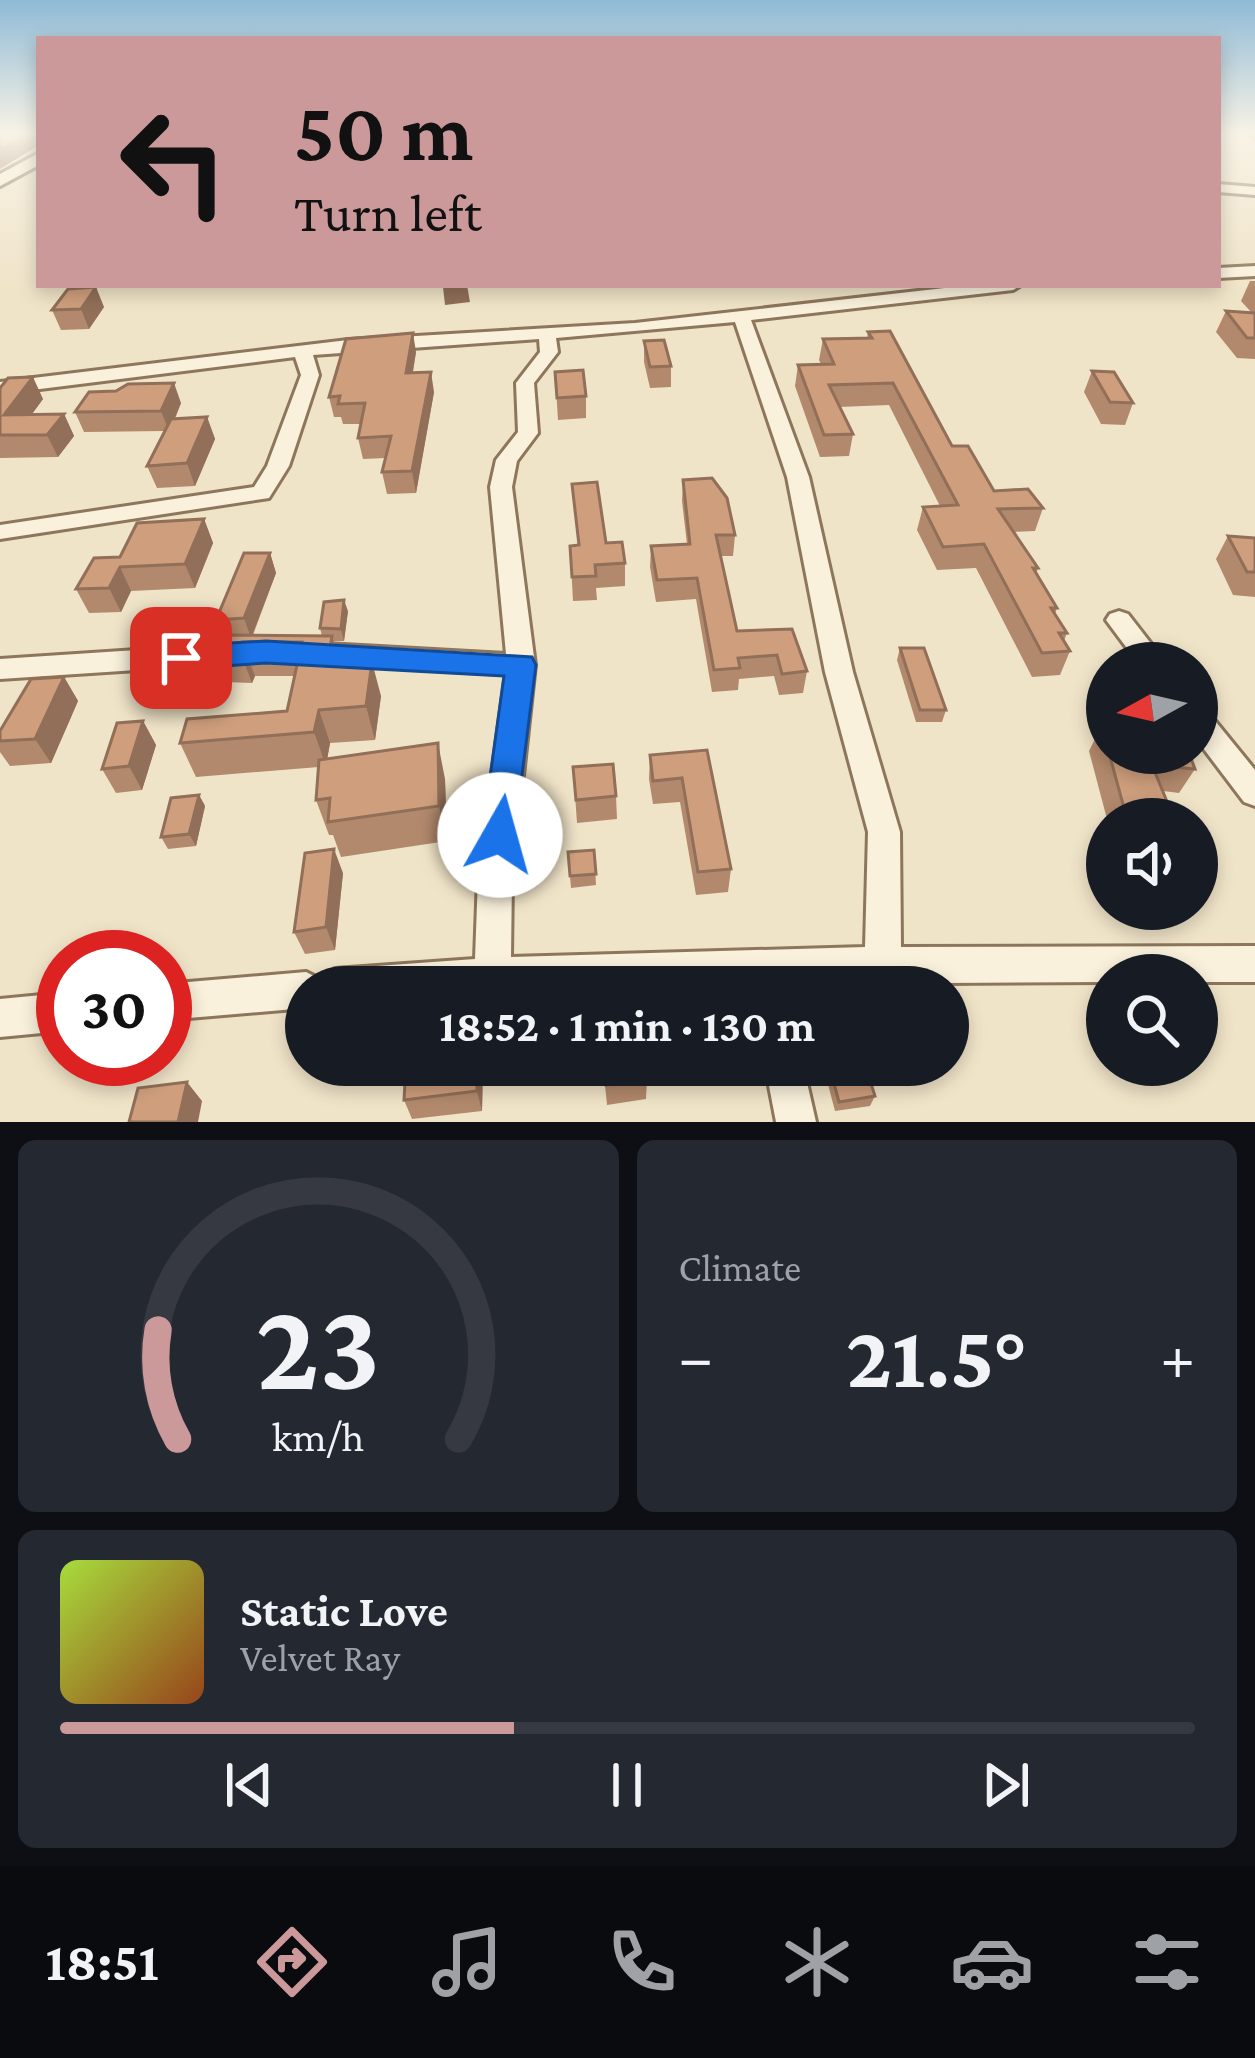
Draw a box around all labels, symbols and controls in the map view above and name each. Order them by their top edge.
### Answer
icon: left [96,84,252,240]
text: 50 m [294,85,473,178]
text: Turn left [294,183,482,243]
pin [130,607,232,709]
icon: arrive [148,625,214,691]
north arrow [1086,642,1218,774]
map controls [1086,642,1218,1086]
position arrow [437,772,563,898]
button: sound [1086,798,1218,930]
speed limit sign: 30 [36,930,192,1086]
button: search [1086,954,1218,1086]
text: 18:52 · 1 min · 130 m [439,1001,815,1051]
text: Climate [679,1246,801,1289]
text: 23 [256,1276,381,1415]
text: 21.5° [846,1306,1028,1406]
text: − [679,1320,713,1393]
text: + [1160,1320,1195,1393]
text: km/h [272,1413,364,1460]
text: Static Love [240,1586,448,1636]
text: Velvet Ray [240,1636,400,1679]
icon: previous [216,1752,282,1818]
icon: pause [594,1752,660,1818]
icon: next [973,1752,1039,1818]
icon: directions [250,1920,334,2004]
icon: music [425,1920,509,2004]
icon: phone [600,1920,684,2004]
icon: climate [775,1920,859,2004]
icon: car [950,1920,1034,2004]
icon: filters [1125,1920,1209,2004]
text: 18:51 [46,1932,159,1992]

